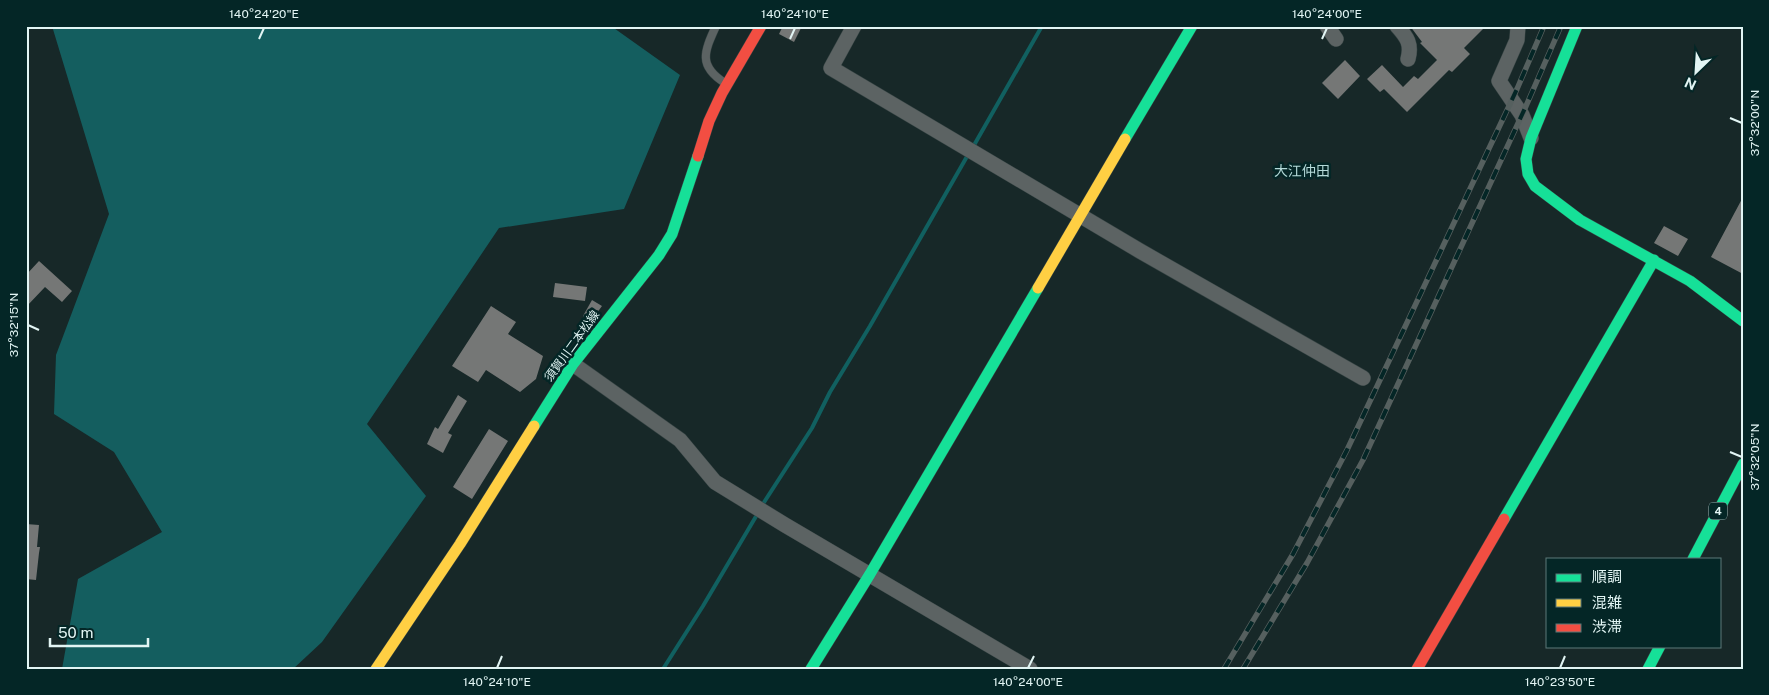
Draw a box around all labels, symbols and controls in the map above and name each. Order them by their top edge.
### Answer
text: 140°24'20"E [229,7,299,21]
text: 140°24'10"E [761,7,829,21]
text: 140°24'00"E [1292,7,1362,21]
north arrow [1672,48,1722,98]
text: N [1682,74,1699,93]
text: 37°32'00"N [1748,90,1762,156]
district label: 大江仲田 [1274,163,1330,179]
text: 37°32'15"N [7,293,21,357]
street label: 須賀川二本松線 [542,308,602,384]
text: 37°32'05"N [1748,424,1762,490]
road number: 4 [1709,502,1727,520]
legend [1546,558,1722,648]
text: 順調 [1592,568,1622,585]
text: 混雑 [1592,594,1622,611]
scale bar [50,615,148,647]
text: 渋滞 [1592,618,1622,635]
text: 50 m [58,624,93,641]
text: 140°24'10"E [463,675,531,689]
text: 140°24'00"E [993,675,1063,689]
text: 140°23'50"E [1525,675,1595,689]

